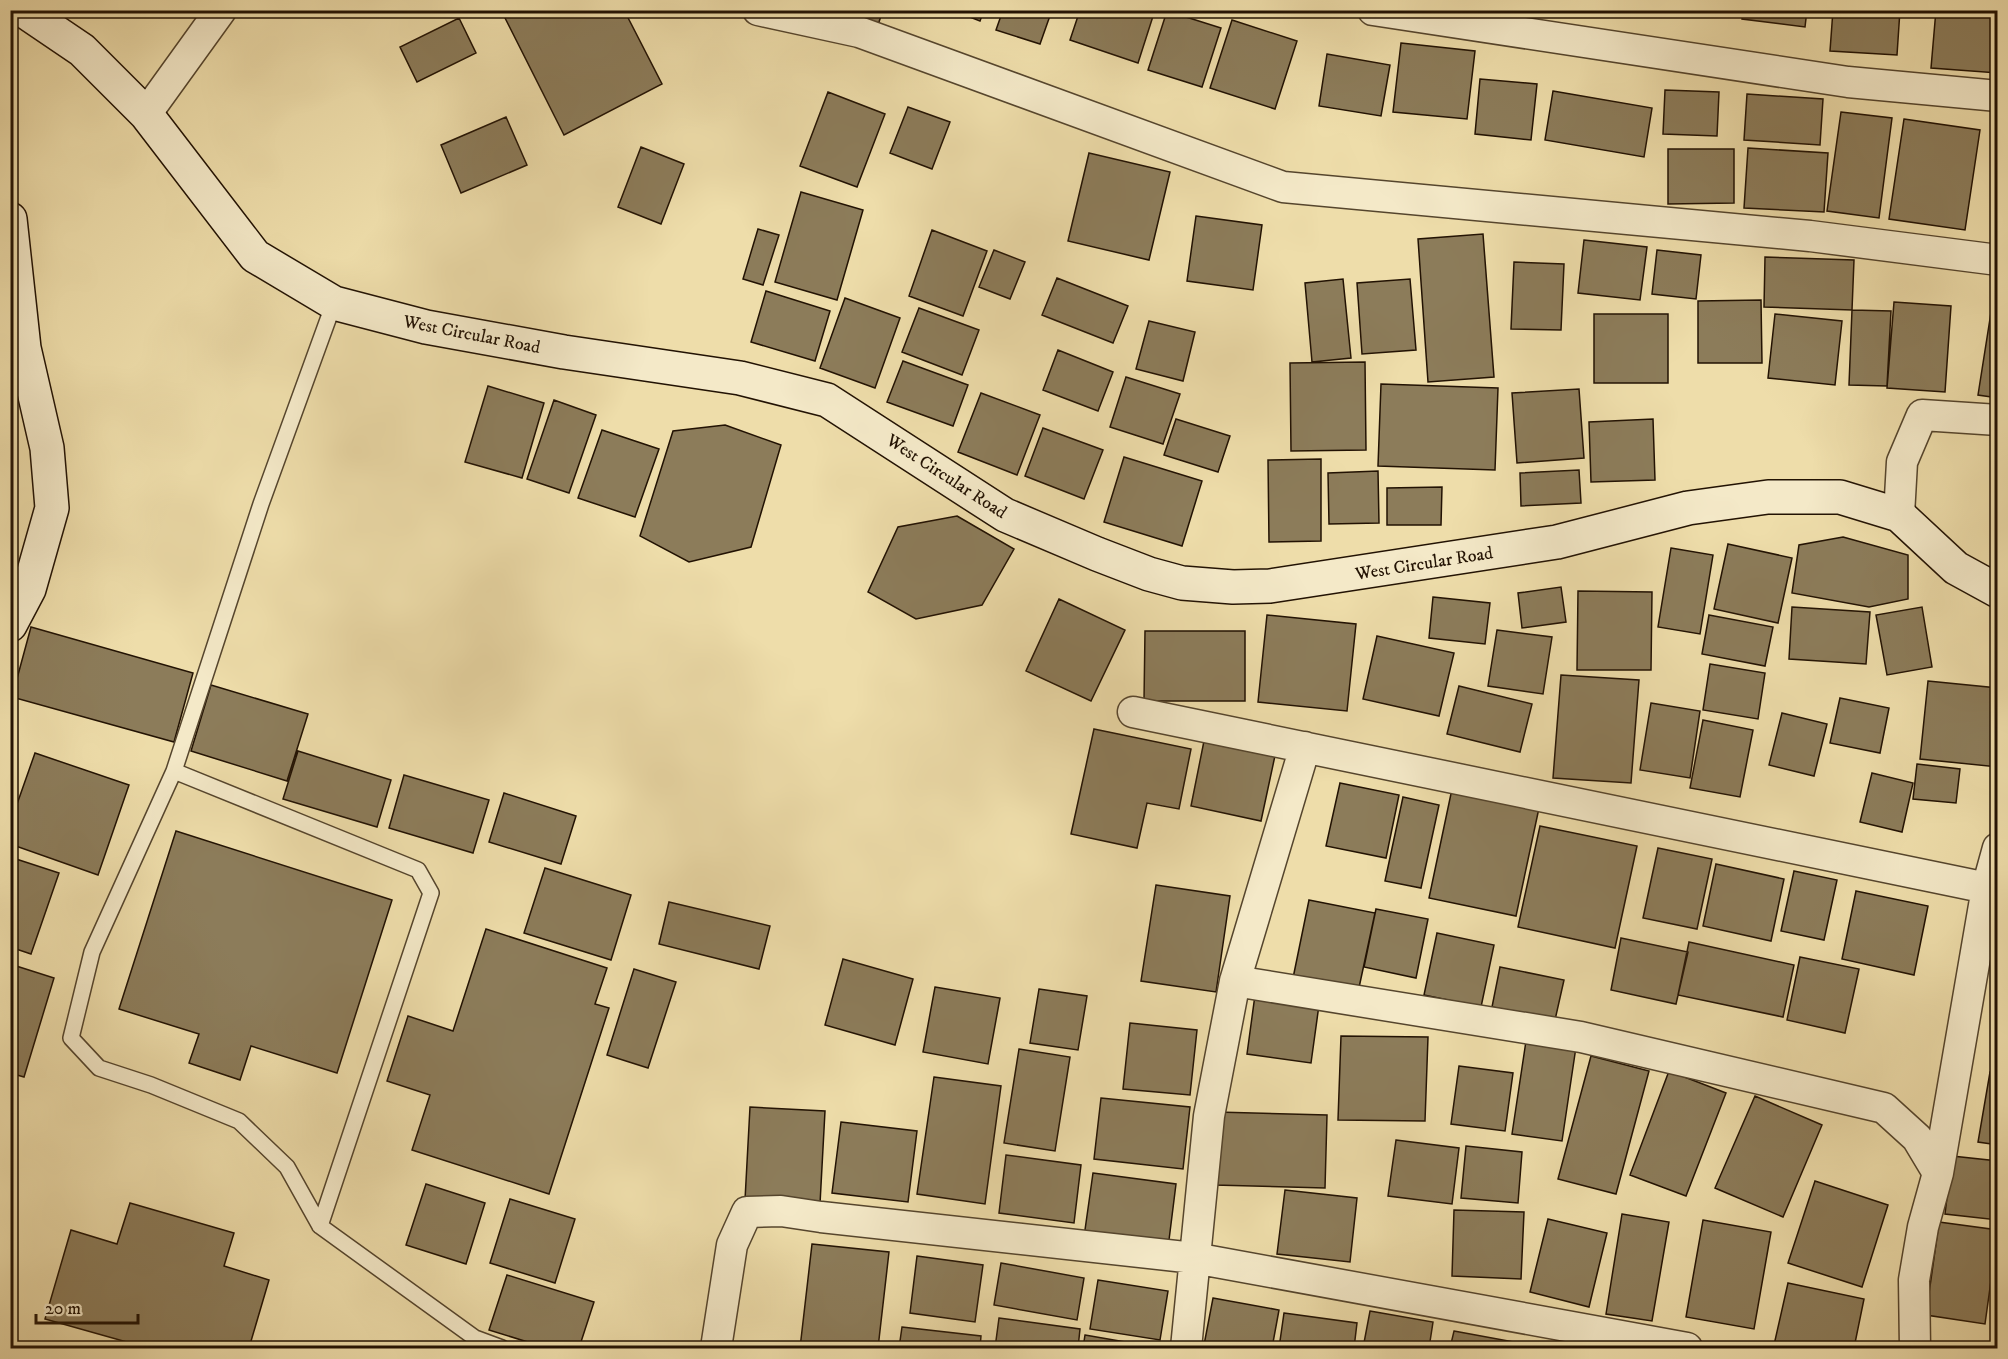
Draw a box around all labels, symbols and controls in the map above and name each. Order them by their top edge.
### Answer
street label: West Circular Road [400,311,542,359]
street label: West Circular Road [881,429,1011,524]
street label: West Circular Road [1353,542,1495,586]
scale bar [36,1287,138,1325]
text: 20 m [45,1298,81,1320]

